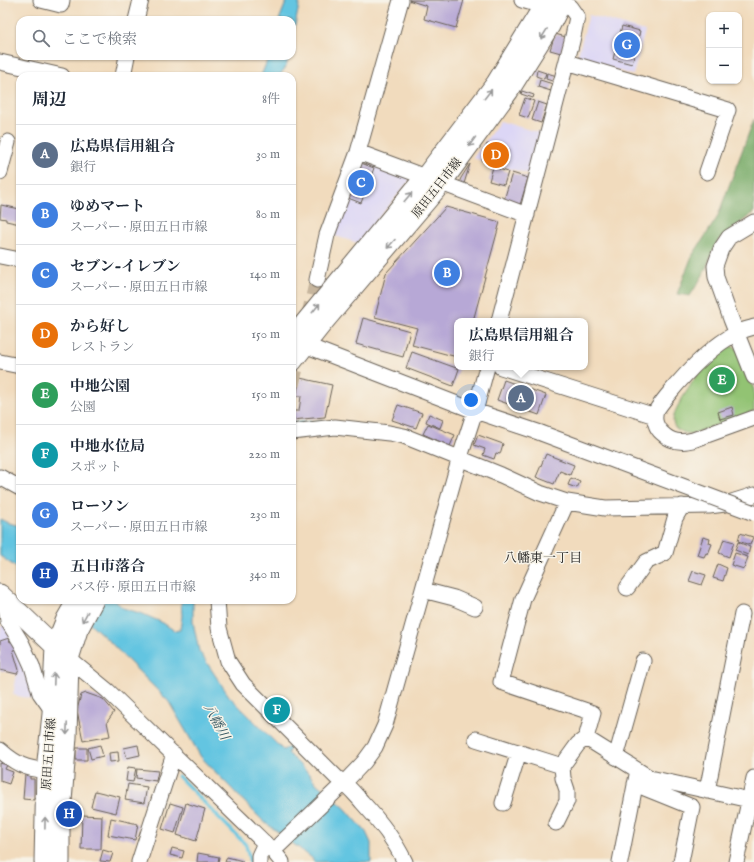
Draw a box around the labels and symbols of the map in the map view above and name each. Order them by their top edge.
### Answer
one-way arrow [540,28,548,40]
pin: G [614,30,640,60]
one-way arrow [483,88,492,99]
one-way arrow [468,136,476,147]
pin: D [483,140,509,170]
street label: 原田五日市線 [409,155,465,221]
pin: C [348,168,374,198]
one-way arrow [404,191,413,202]
one-way arrow [387,239,396,249]
pin: B [434,258,460,288]
one-way arrow [312,302,321,313]
pin: E [709,365,735,395]
pin: A [508,383,534,413]
your location [461,390,481,410]
district label: 八幡東一丁目 [504,550,582,567]
one-way arrow [81,611,88,623]
one-way arrow [50,673,57,686]
pin: F [264,695,290,725]
water label: 八幡川 [199,701,234,745]
street label: 原田五日市線 [39,718,59,790]
one-way arrow [63,722,71,735]
pin: H [56,799,82,829]
one-way arrow [41,817,49,830]

